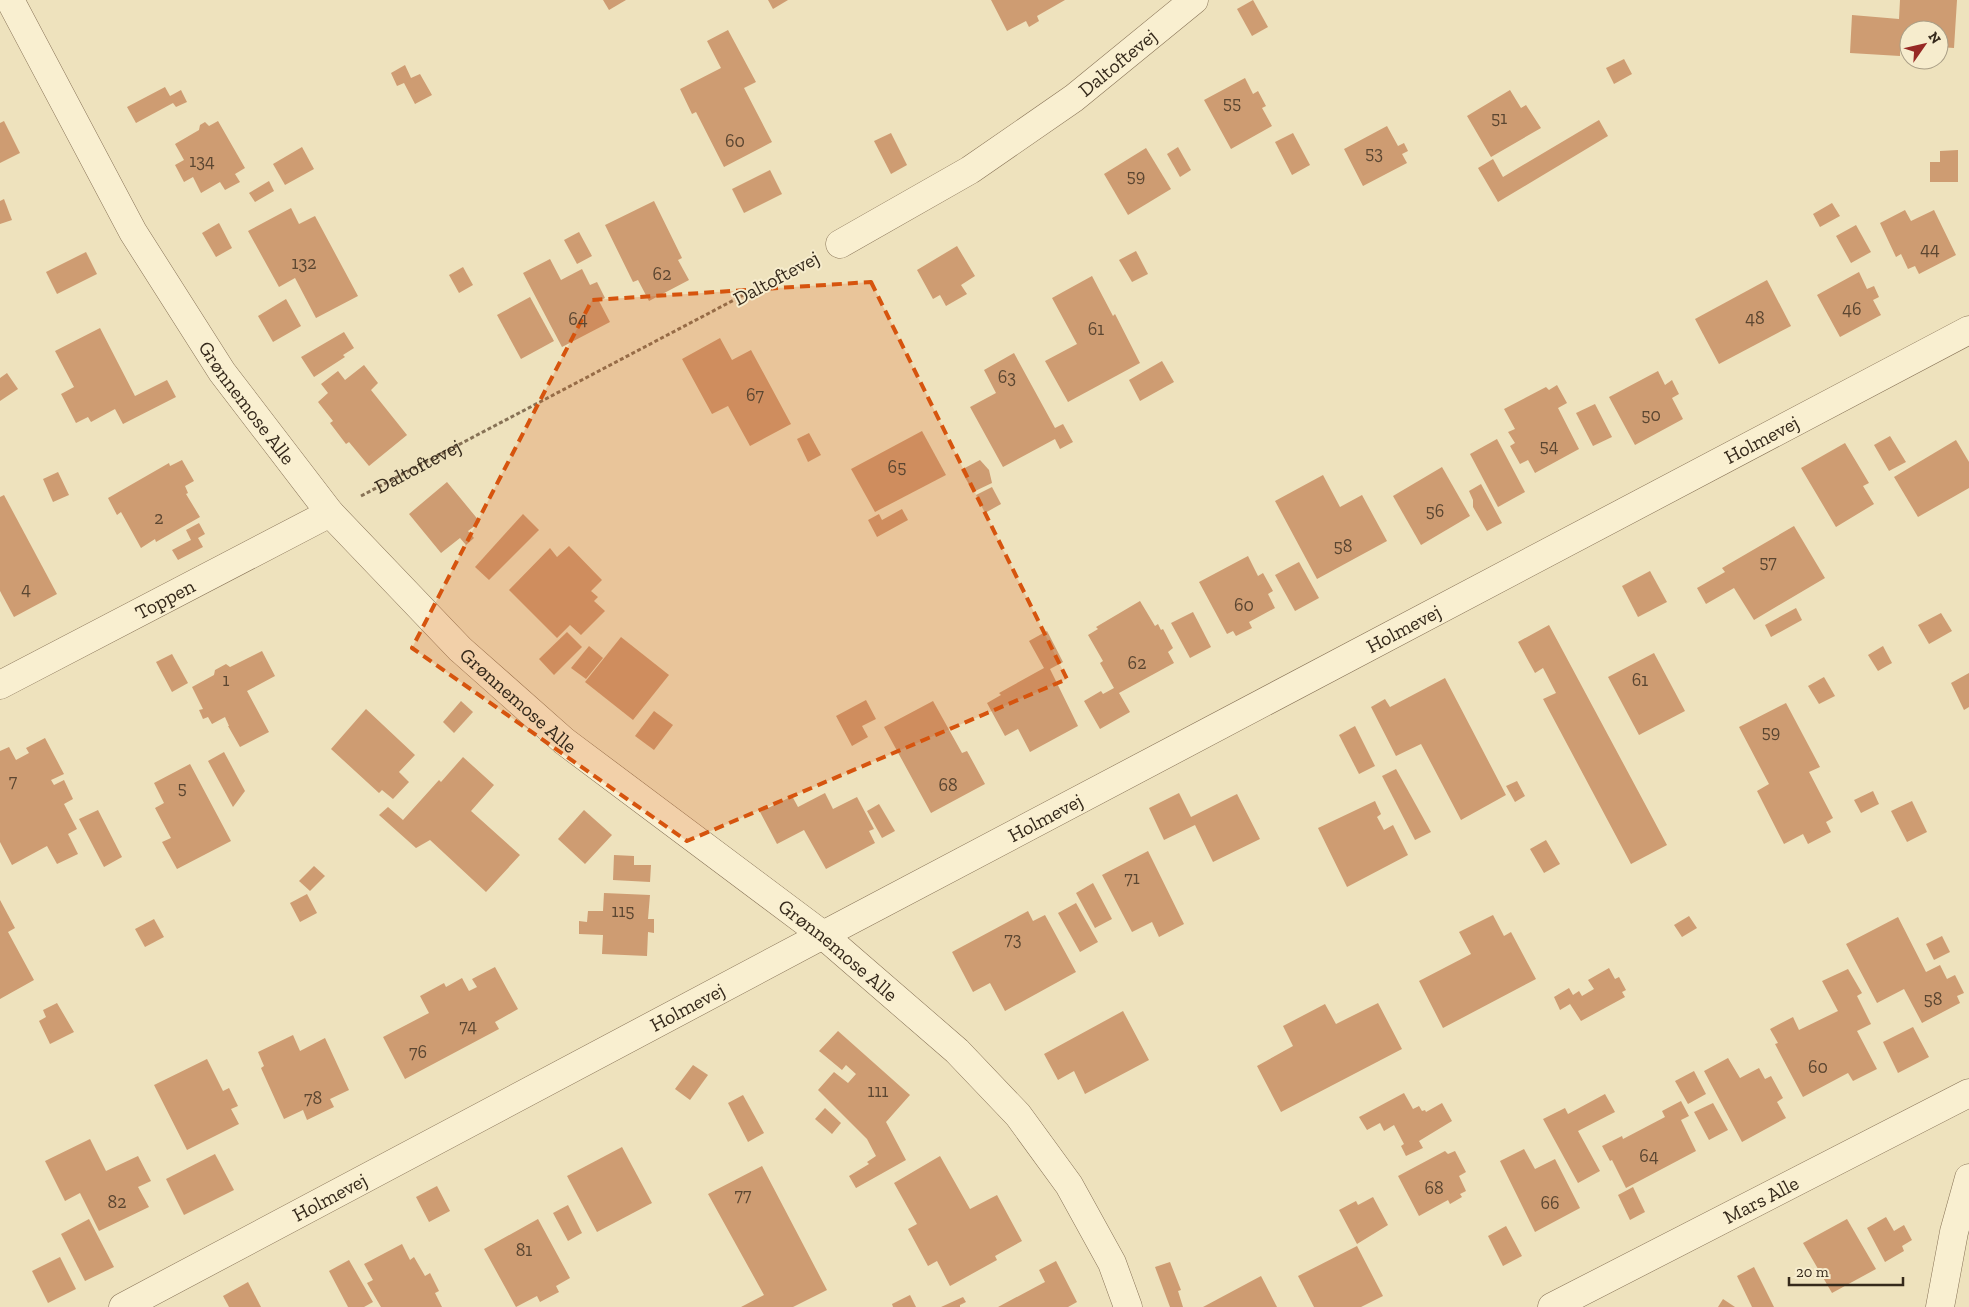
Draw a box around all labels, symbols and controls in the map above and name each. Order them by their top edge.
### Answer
north arrow [1899,20,1949,70]
street label: Daltoftevej [1073,24,1161,102]
text: N [1924,29,1945,47]
house number: 55 [1223,92,1241,114]
house number: 51 [1491,107,1507,129]
house number: 60 [725,130,745,152]
house number: 53 [1365,142,1383,164]
house number: 134 [189,150,215,172]
house number: 59 [1127,165,1145,187]
house number: 44 [1920,238,1940,260]
street label: Daltoftevej [729,245,823,311]
house number: 132 [291,252,317,274]
house number: 62 [653,263,671,285]
house number: 46 [1842,298,1862,320]
house number: 48 [1745,307,1765,329]
house number: 64 [568,308,588,330]
house number: 61 [1088,318,1104,340]
street label: Grønnemose Alle [193,337,300,469]
house number: 63 [998,366,1016,388]
house number: 67 [746,384,765,406]
house number: 50 [1641,404,1661,426]
street label: Holmevej [1720,410,1803,469]
street label: Daltoftevej [371,434,465,499]
house number: 54 [1540,435,1559,457]
house number: 65 [888,456,906,478]
house number: 56 [1426,500,1444,522]
house number: 2 [154,507,164,529]
house number: 58 [1334,535,1352,557]
house number: 57 [1759,551,1777,573]
street label: Toppen [131,573,199,625]
house number: 4 [21,578,31,600]
house number: 60 [1234,594,1254,616]
street label: Holmevej [1362,599,1445,658]
street label: Grønnemose Alle [455,643,581,758]
house number: 62 [1128,652,1146,674]
house number: 1 [223,669,230,691]
house number: 61 [1632,669,1648,691]
house number: 59 [1762,721,1780,743]
house number: 7 [9,770,18,792]
house number: 68 [938,774,958,796]
house number: 5 [177,777,187,799]
street label: Holmevej [1004,788,1087,847]
house number: 71 [1124,867,1140,889]
street label: Grønnemose Alle [774,894,903,1006]
house number: 115 [611,900,635,922]
house number: 73 [1004,928,1022,950]
street label: Holmevej [646,978,729,1037]
house number: 58 [1924,988,1942,1010]
house number: 74 [459,1015,477,1037]
house number: 76 [409,1041,427,1063]
house number: 60 [1808,1056,1828,1078]
house number: 111 [868,1080,888,1102]
house number: 78 [304,1087,322,1109]
house number: 64 [1639,1145,1659,1167]
street label: Holmevej [288,1168,371,1227]
street label: Mars Alle [1719,1170,1803,1229]
house number: 68 [1424,1177,1444,1199]
house number: 77 [735,1184,752,1206]
house number: 82 [108,1191,126,1213]
house number: 66 [1540,1192,1560,1214]
house number: 81 [516,1239,532,1261]
scale bar [1789,1254,1903,1286]
text: 20 m [1796,1263,1829,1281]

